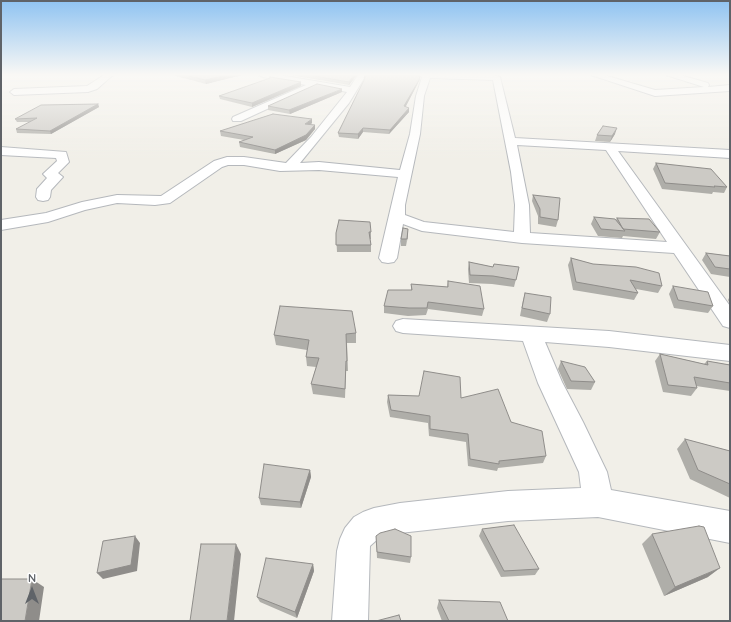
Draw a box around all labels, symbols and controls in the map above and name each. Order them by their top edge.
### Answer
north arrow [12,570,52,610]
text: N [28,571,36,585]

